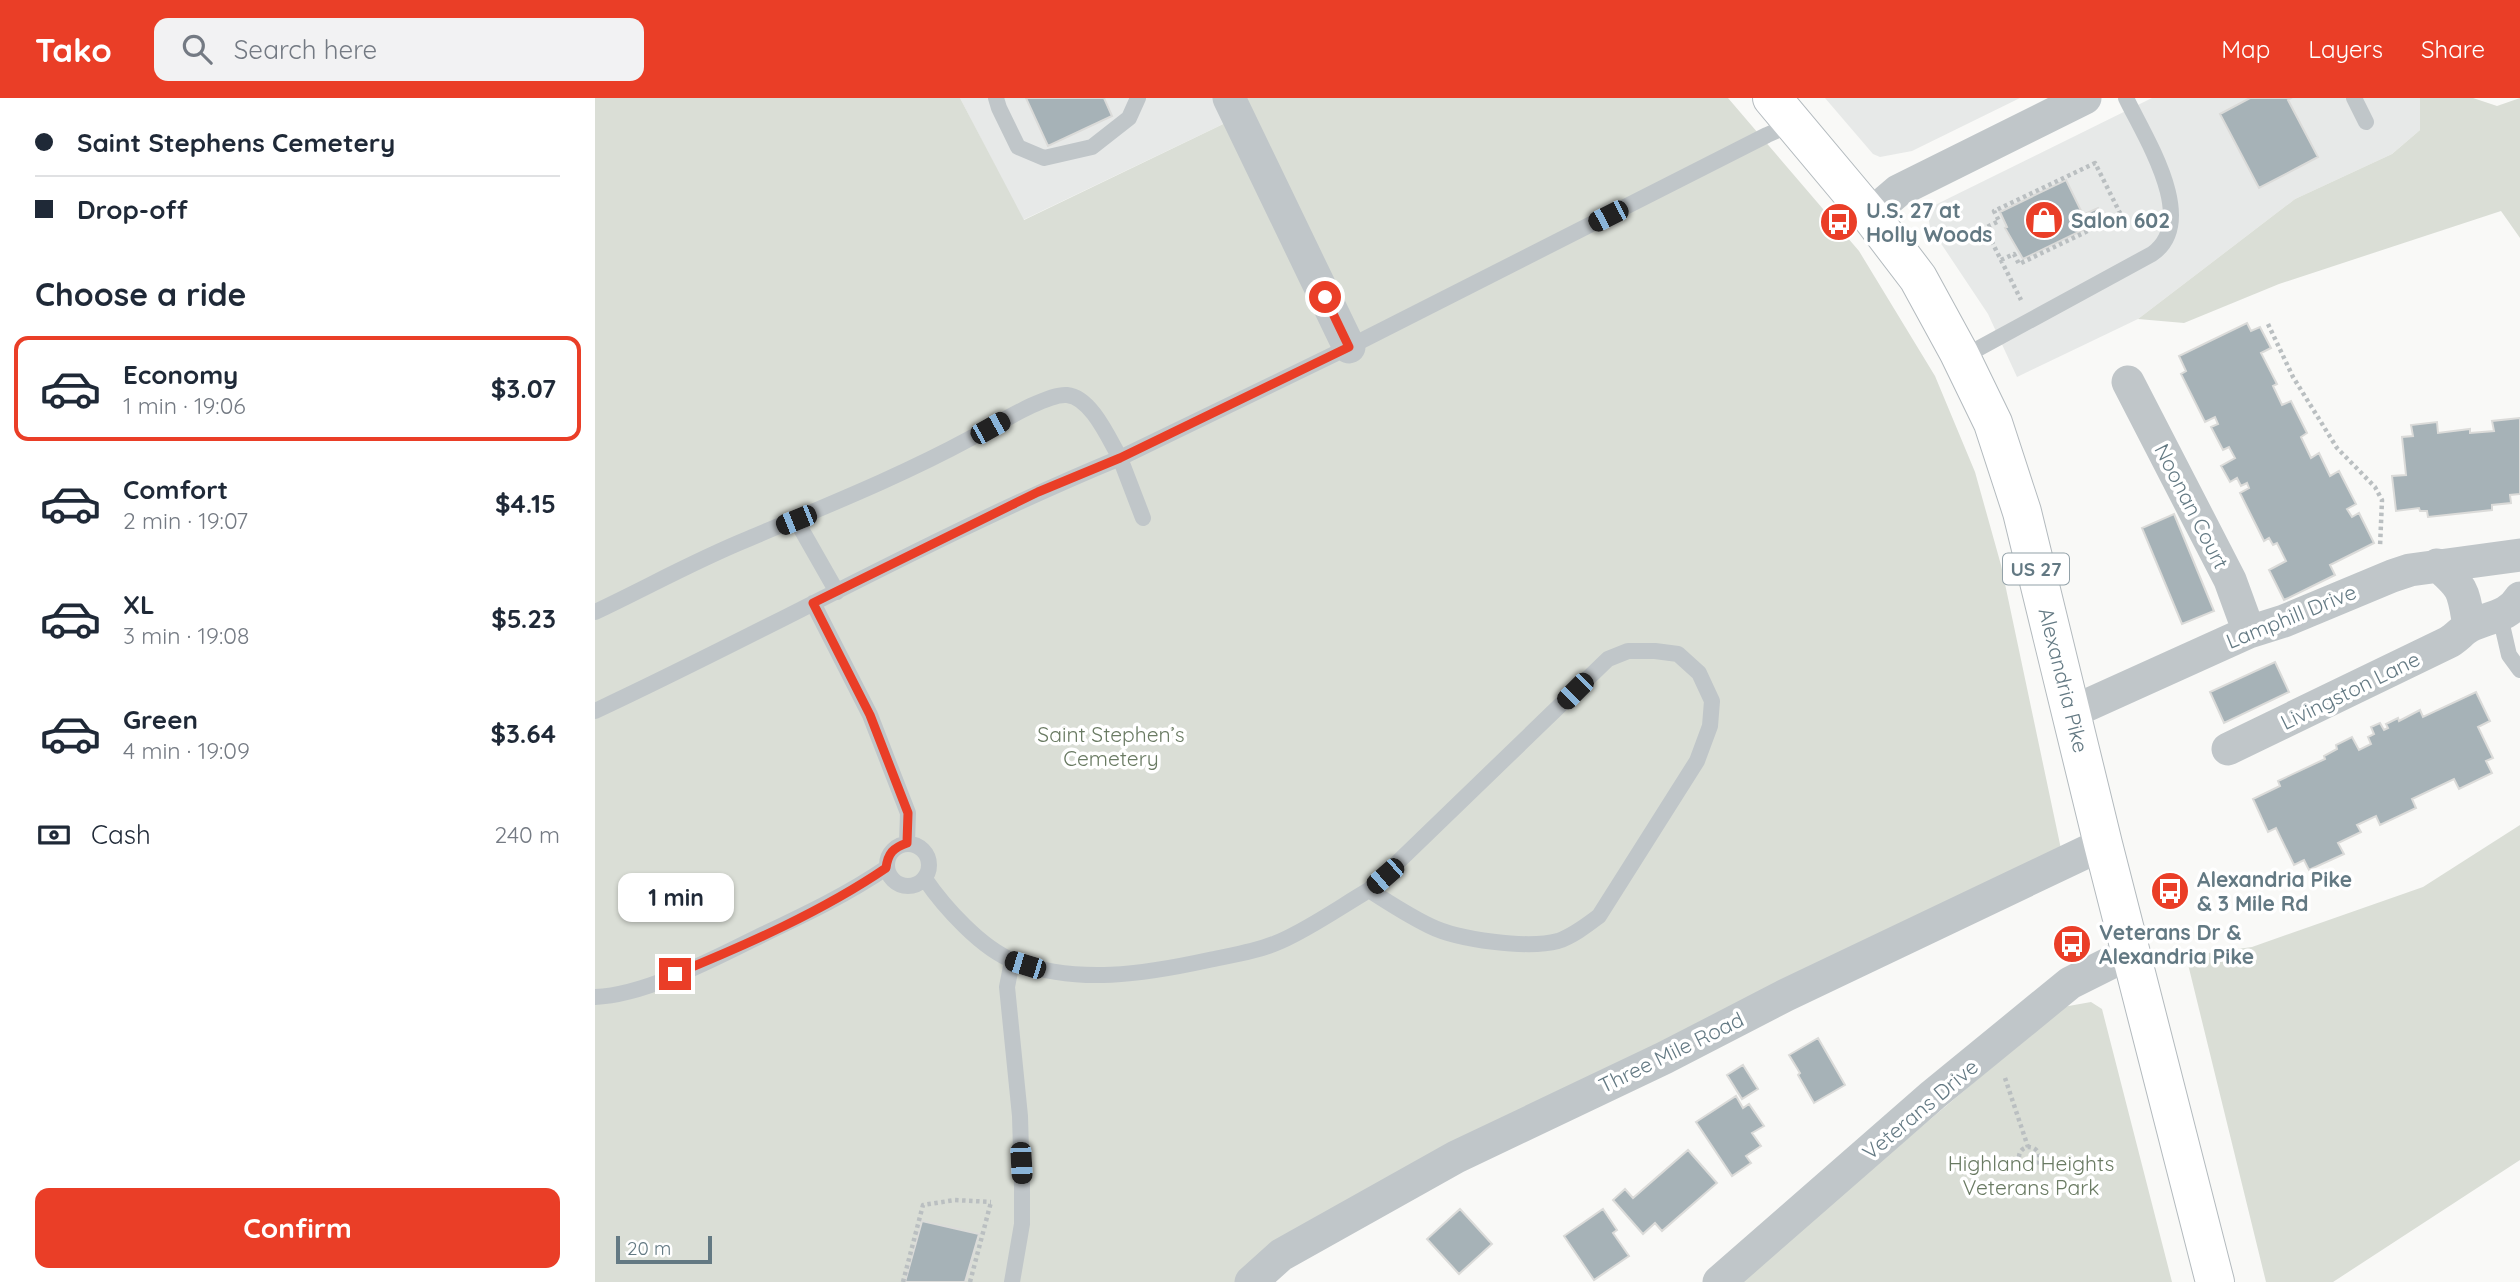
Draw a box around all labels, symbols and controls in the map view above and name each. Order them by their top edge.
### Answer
search box [154,18,644,81]
text: Tako [35,29,112,70]
icon: search [178,30,216,68]
text: Search here [234,33,377,66]
text: Map [2221,34,2270,64]
text: Layers [2308,34,2383,64]
text: Share [2421,34,2485,64]
text: Saint Stephens Cemetery [77,126,395,159]
text: Drop-off [77,193,188,226]
car [1585,197,1632,235]
place label: U.S. 27 at Holly Woods [1866,197,1992,247]
shop icon: Salon 602 [2023,199,2065,241]
bus stop icon: U.S. 27 at Holly Woods [1818,201,1860,243]
place label: Salon 602 [2071,207,2170,233]
text: Choose a ride [35,274,247,314]
route start [1309,281,1341,313]
icon: car [39,357,102,420]
text: Economy [123,358,238,391]
text: $3.07 [491,372,556,405]
text: 1 min · 19:06 [123,391,246,420]
car [967,409,1014,447]
street label: Noonan Court [2149,439,2235,573]
icon: car [39,472,102,535]
text: Comfort [123,473,228,506]
text: $4.15 [495,487,556,520]
car [773,502,820,538]
text: 2 min · 19:07 [123,506,248,535]
road number: US 27 [2003,554,2069,584]
street label: Lamphill Drive [2222,578,2360,654]
icon: car [39,587,102,650]
text: XL [123,588,155,621]
text: $5.23 [491,602,556,635]
street label: Alexandria Pike [2033,605,2095,755]
text: 3 min · 19:08 [123,621,249,650]
street label: Livingston Lane [2276,645,2424,735]
car [1553,669,1598,713]
icon: car [39,702,102,765]
text: Green [123,703,198,736]
text: $3.64 [490,717,556,750]
park label: Saint Stephen’s Cemetery [1037,721,1185,771]
text: 4 min · 19:09 [123,736,250,765]
icon: cash [35,816,73,854]
text: Cash [91,818,151,851]
text: 240 m [495,820,560,849]
car [1363,854,1408,898]
place label: Alexandria Pike & 3 Mile Rd [2197,866,2352,916]
bus stop icon: Alexandria Pike & 3 Mile Rd [2149,870,2191,912]
callout: 1 min [617,872,733,922]
text: 1 min [648,883,704,912]
place label: Veterans Dr & Alexandria Pike [2099,919,2254,969]
bus stop icon: Veterans Dr & Alexandria Pike [2051,923,2093,965]
car [1002,949,1049,981]
route end [659,958,691,990]
street label: Three Mile Road [1594,1006,1748,1098]
street label: Veterans Drive [1857,1053,1983,1165]
car [1010,1141,1033,1185]
park label: Highland Heights Veterans Park [1948,1150,2114,1200]
button: Confirm [35,1188,560,1268]
scale bar [616,1233,712,1265]
text: 20 m [627,1236,671,1260]

